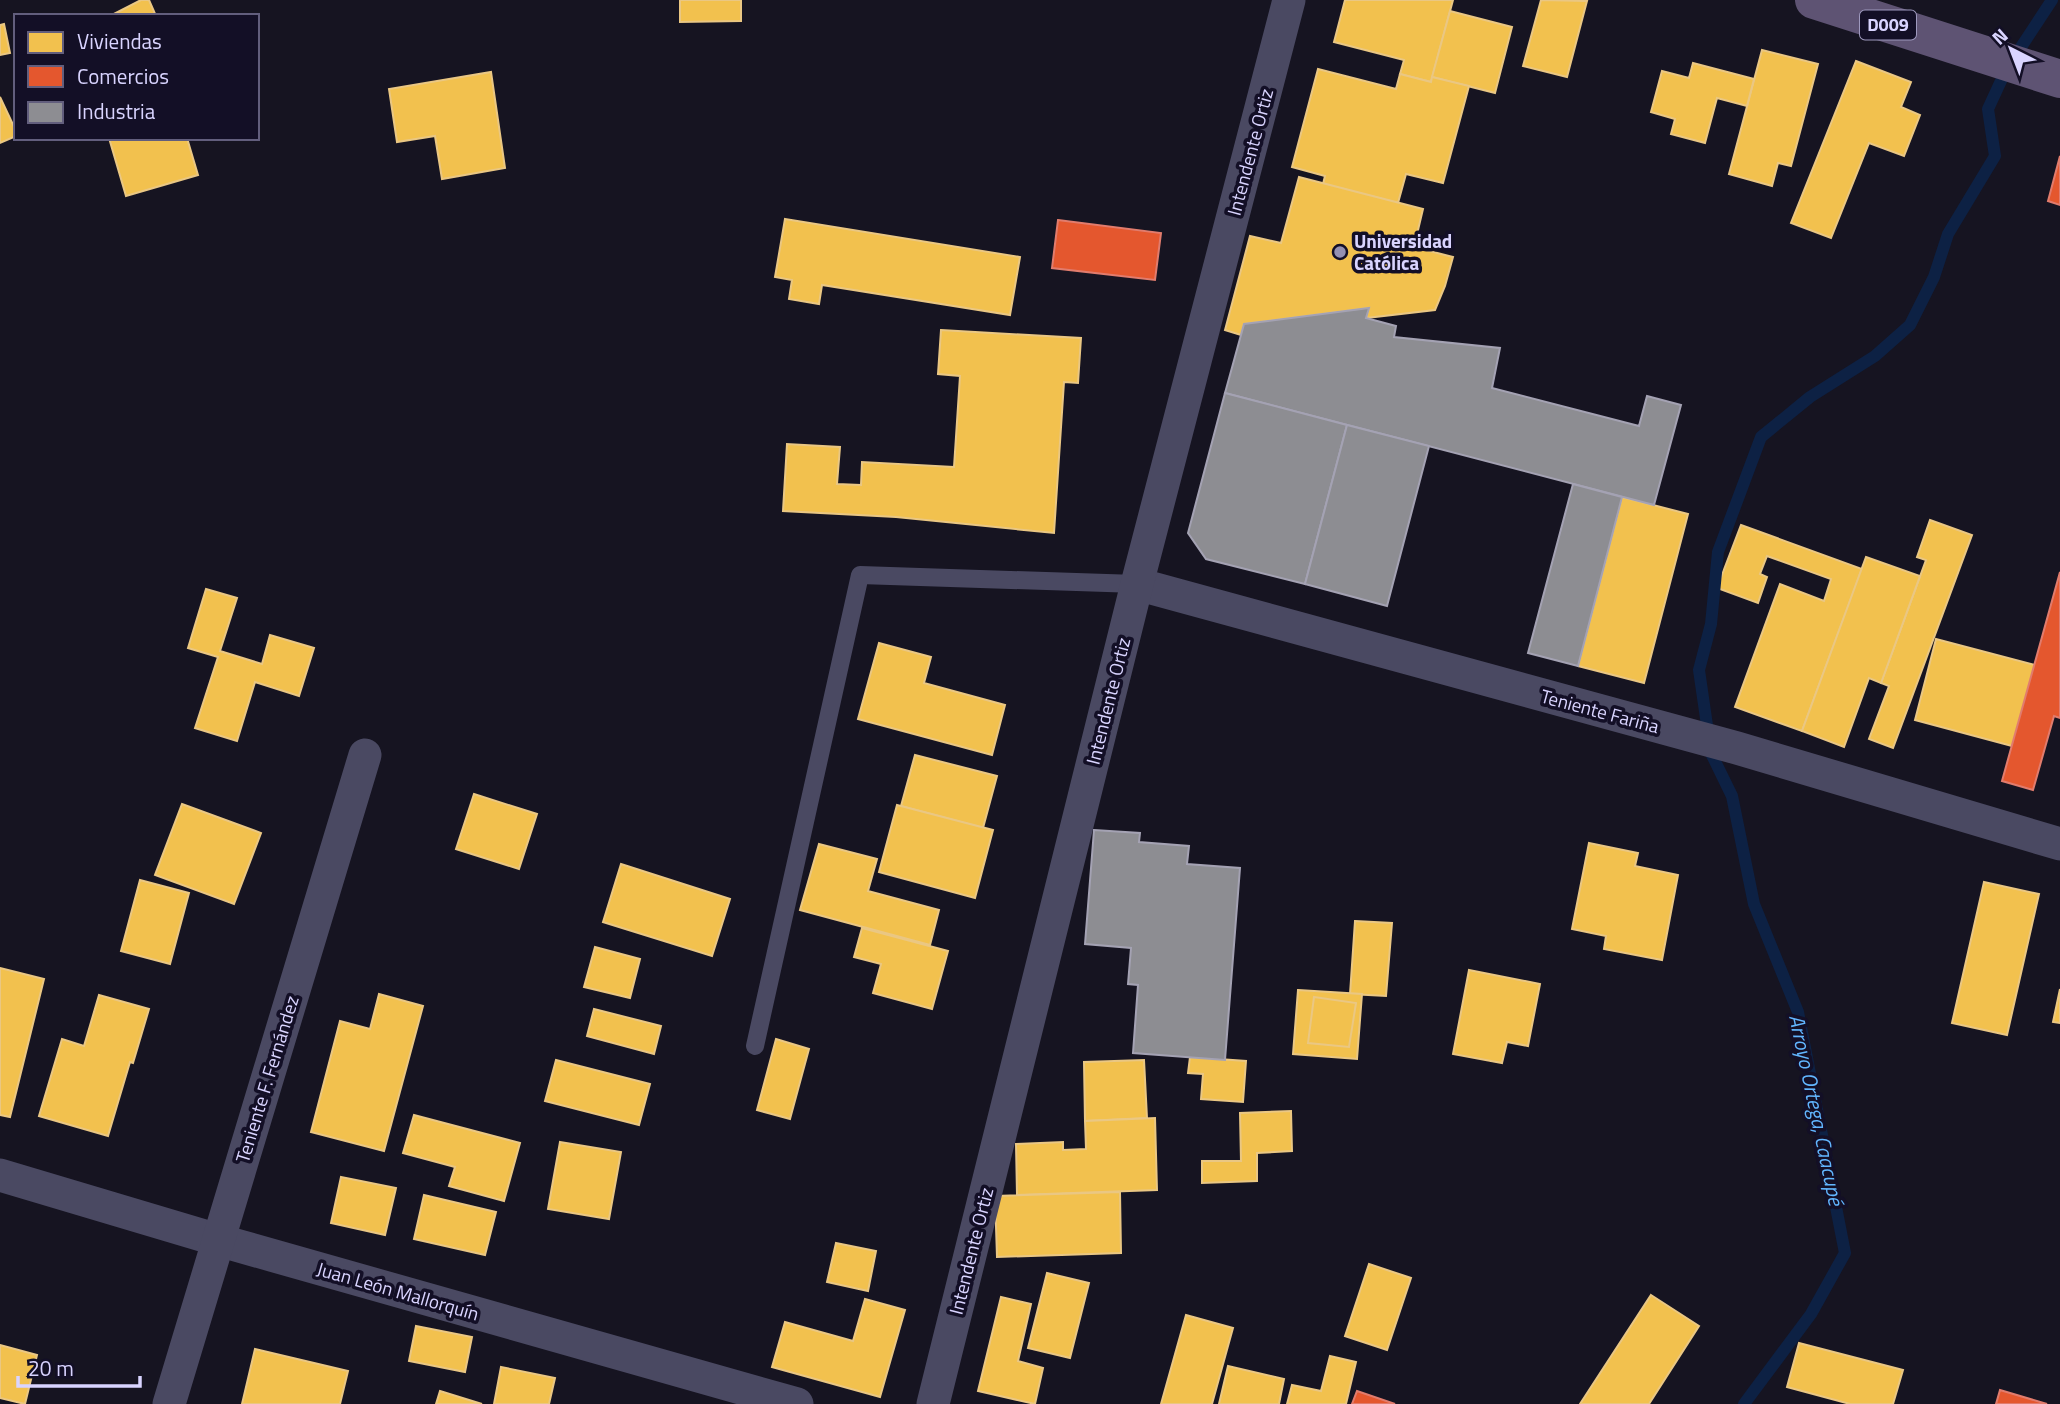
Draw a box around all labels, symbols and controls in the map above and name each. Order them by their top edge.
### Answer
road number: D009 [1860,10,1916,40]
legend [14,14,259,140]
north arrow [1976,14,2046,84]
text: N [1985,21,2014,51]
text: Viviendas [77,25,162,57]
text: Comercios [77,60,169,92]
street label: Intendente Ortiz [1219,85,1280,218]
text: Industria [77,95,156,127]
place label: Universidad Católica [1354,226,1452,277]
marker: Universidad Católica [1332,244,1348,260]
street label: Intendente Ortiz [1078,634,1137,768]
street label: Teniente Fariña [1538,681,1663,740]
street label: Teniente F. Fernández [227,992,306,1166]
water label: Arroyo Ortega, Caacupé [1781,1011,1853,1210]
street label: Intendente Ortiz [941,1184,1000,1318]
street label: Juan León Mallorquín [314,1253,483,1328]
scale bar [18,1344,140,1388]
text: 20 m [28,1352,74,1384]

